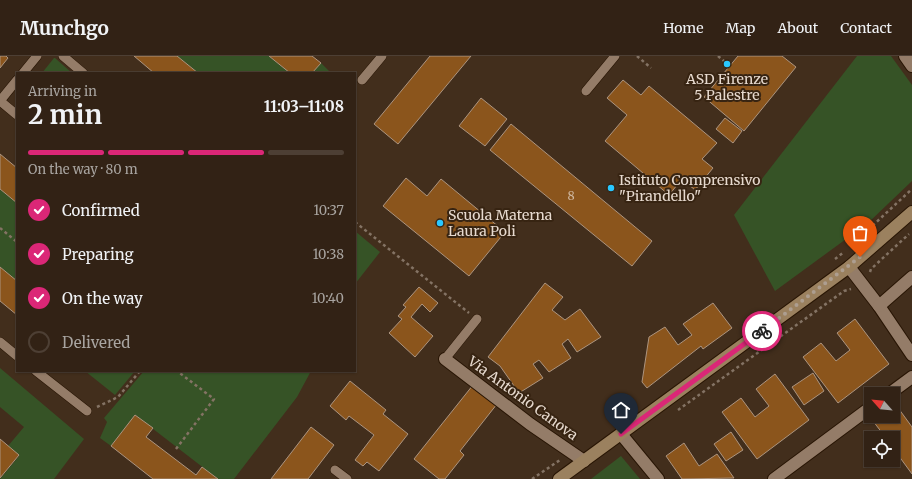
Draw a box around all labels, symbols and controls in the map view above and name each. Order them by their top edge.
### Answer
text: Munchgo [20,16,109,40]
text: Home [663,19,704,37]
text: Map [726,19,755,37]
text: About [777,19,818,37]
text: Contact [840,19,892,37]
marker: ASD Firenze 5 Palestre [722,59,732,69]
place label: ASD Firenze 5 Palestre [685,70,768,104]
text: Arriving in [28,83,97,100]
text: 11:03–11:08 [264,97,344,116]
text: 2 min [28,98,102,131]
text: On the way · 80 m [28,161,138,178]
place label: Istituto Comprensivo "Pirandello" [619,171,760,205]
marker: Istituto Comprensivo "Pirandello" [606,183,616,193]
house number: 8 [567,188,575,203]
icon: check [28,199,50,221]
text: Confirmed [62,201,140,220]
text: 10:37 [313,202,344,219]
place label: Scuola Materna Laura Poli [448,206,553,240]
pin [843,216,877,257]
marker: Scuola Materna Laura Poli [435,218,445,228]
icon: bag [849,222,871,244]
icon: check [28,243,50,265]
text: Preparing [62,245,134,264]
text: 10:38 [313,246,344,263]
icon: check [28,287,50,309]
text: On the way [62,289,143,308]
text: 10:40 [312,290,344,307]
courier [742,311,782,351]
icon: bike [751,320,773,342]
text: Delivered [62,333,130,352]
street label: Via Antonio Canova [464,351,582,444]
north arrow [864,387,900,423]
map controls [864,387,900,467]
pin [604,393,638,434]
icon: home [610,399,632,421]
button: locate [864,431,900,467]

